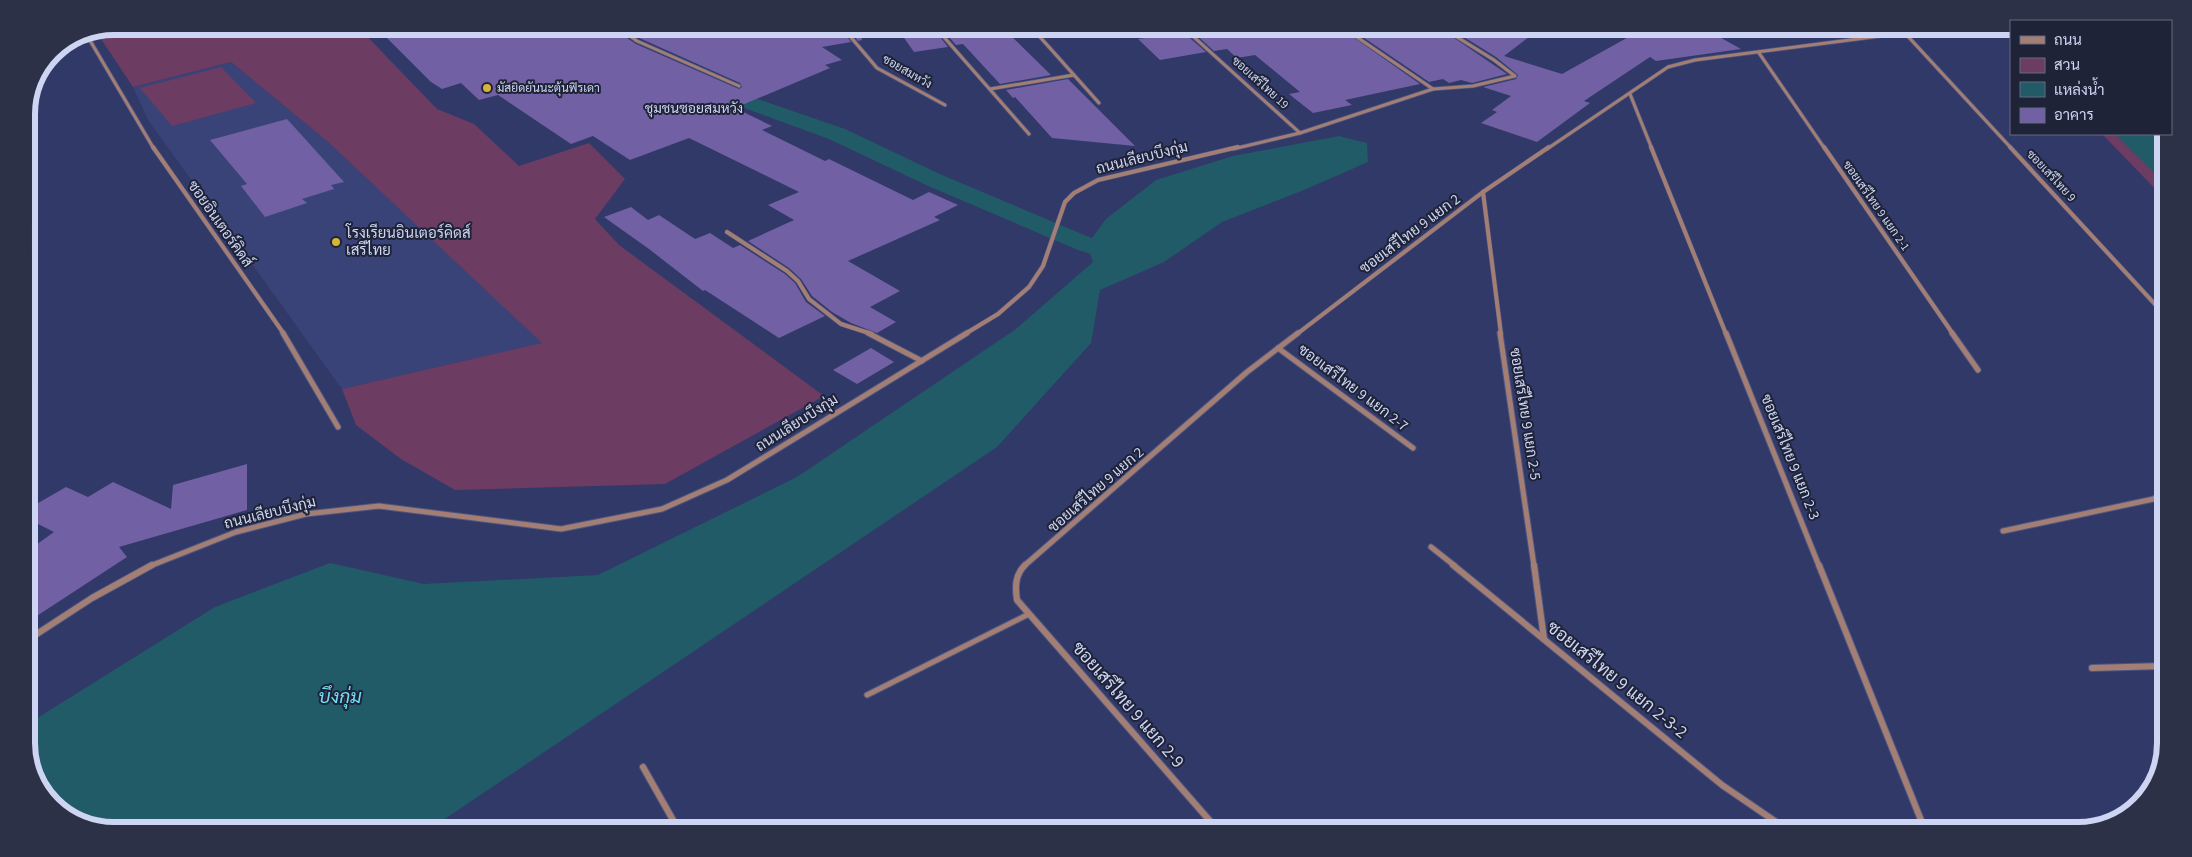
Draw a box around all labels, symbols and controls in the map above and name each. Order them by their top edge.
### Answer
legend [2010,20,2172,135]
text: ถนน [2054,30,2082,51]
street label: ซอยสมหวัง [879,51,935,93]
street label: ซอยเสรีไทย 19 [1228,53,1292,113]
text: สวน [2054,55,2080,76]
text: แหล่งน้ำ [2054,77,2105,101]
place label: มัสยิดยันนะตุ้นฟิรเดา [497,80,600,97]
marker: มัสยิดยันนะตุ้นฟิรเดา [481,82,493,94]
district label: ชุมชนซอยสมหวัง [645,99,743,119]
text: อาคาร [2054,105,2094,126]
street label: ถนนเลียบบึงกุ่ม [1094,136,1190,180]
street label: ซอยเสรีไทย 9 [2022,146,2080,206]
street label: ซอยเสรีไทย 9 แยก 2-1 [1838,157,1914,255]
street label: ซอยอินเตอร์คิดส์ [182,176,258,272]
street label: ซอยเสรีไทย 9 แยก 2 [1355,189,1465,279]
place label: โรงเรียนอินเตอร์คิดส์ เสรีไทย [345,223,471,261]
marker: โรงเรียนอินเตอร์คิดส์ เสรีไทย [330,236,342,248]
street label: ซอยเสรีไทย 9 แยก 2-7 [1293,339,1413,437]
street label: ซอยเสรีไทย 9 แยก 2-5 [1504,346,1546,482]
street label: ถนนเลียบบึงกุ่ม [752,389,842,457]
street label: ซอยเสรีไทย 9 แยก 2-3 [1755,391,1825,523]
street label: ซอยเสรีไทย 9 แยก 2 [1043,442,1149,538]
street label: ถนนเลียบบึงกุ่ม [222,491,318,535]
street label: ซอยเสรีไทย 9 แยก 2-3-2 [1541,615,1693,745]
street label: ซอยเสรีไทย 9 แยก 2-9 [1066,636,1191,774]
water label: บึงกุ่ม [318,684,362,711]

